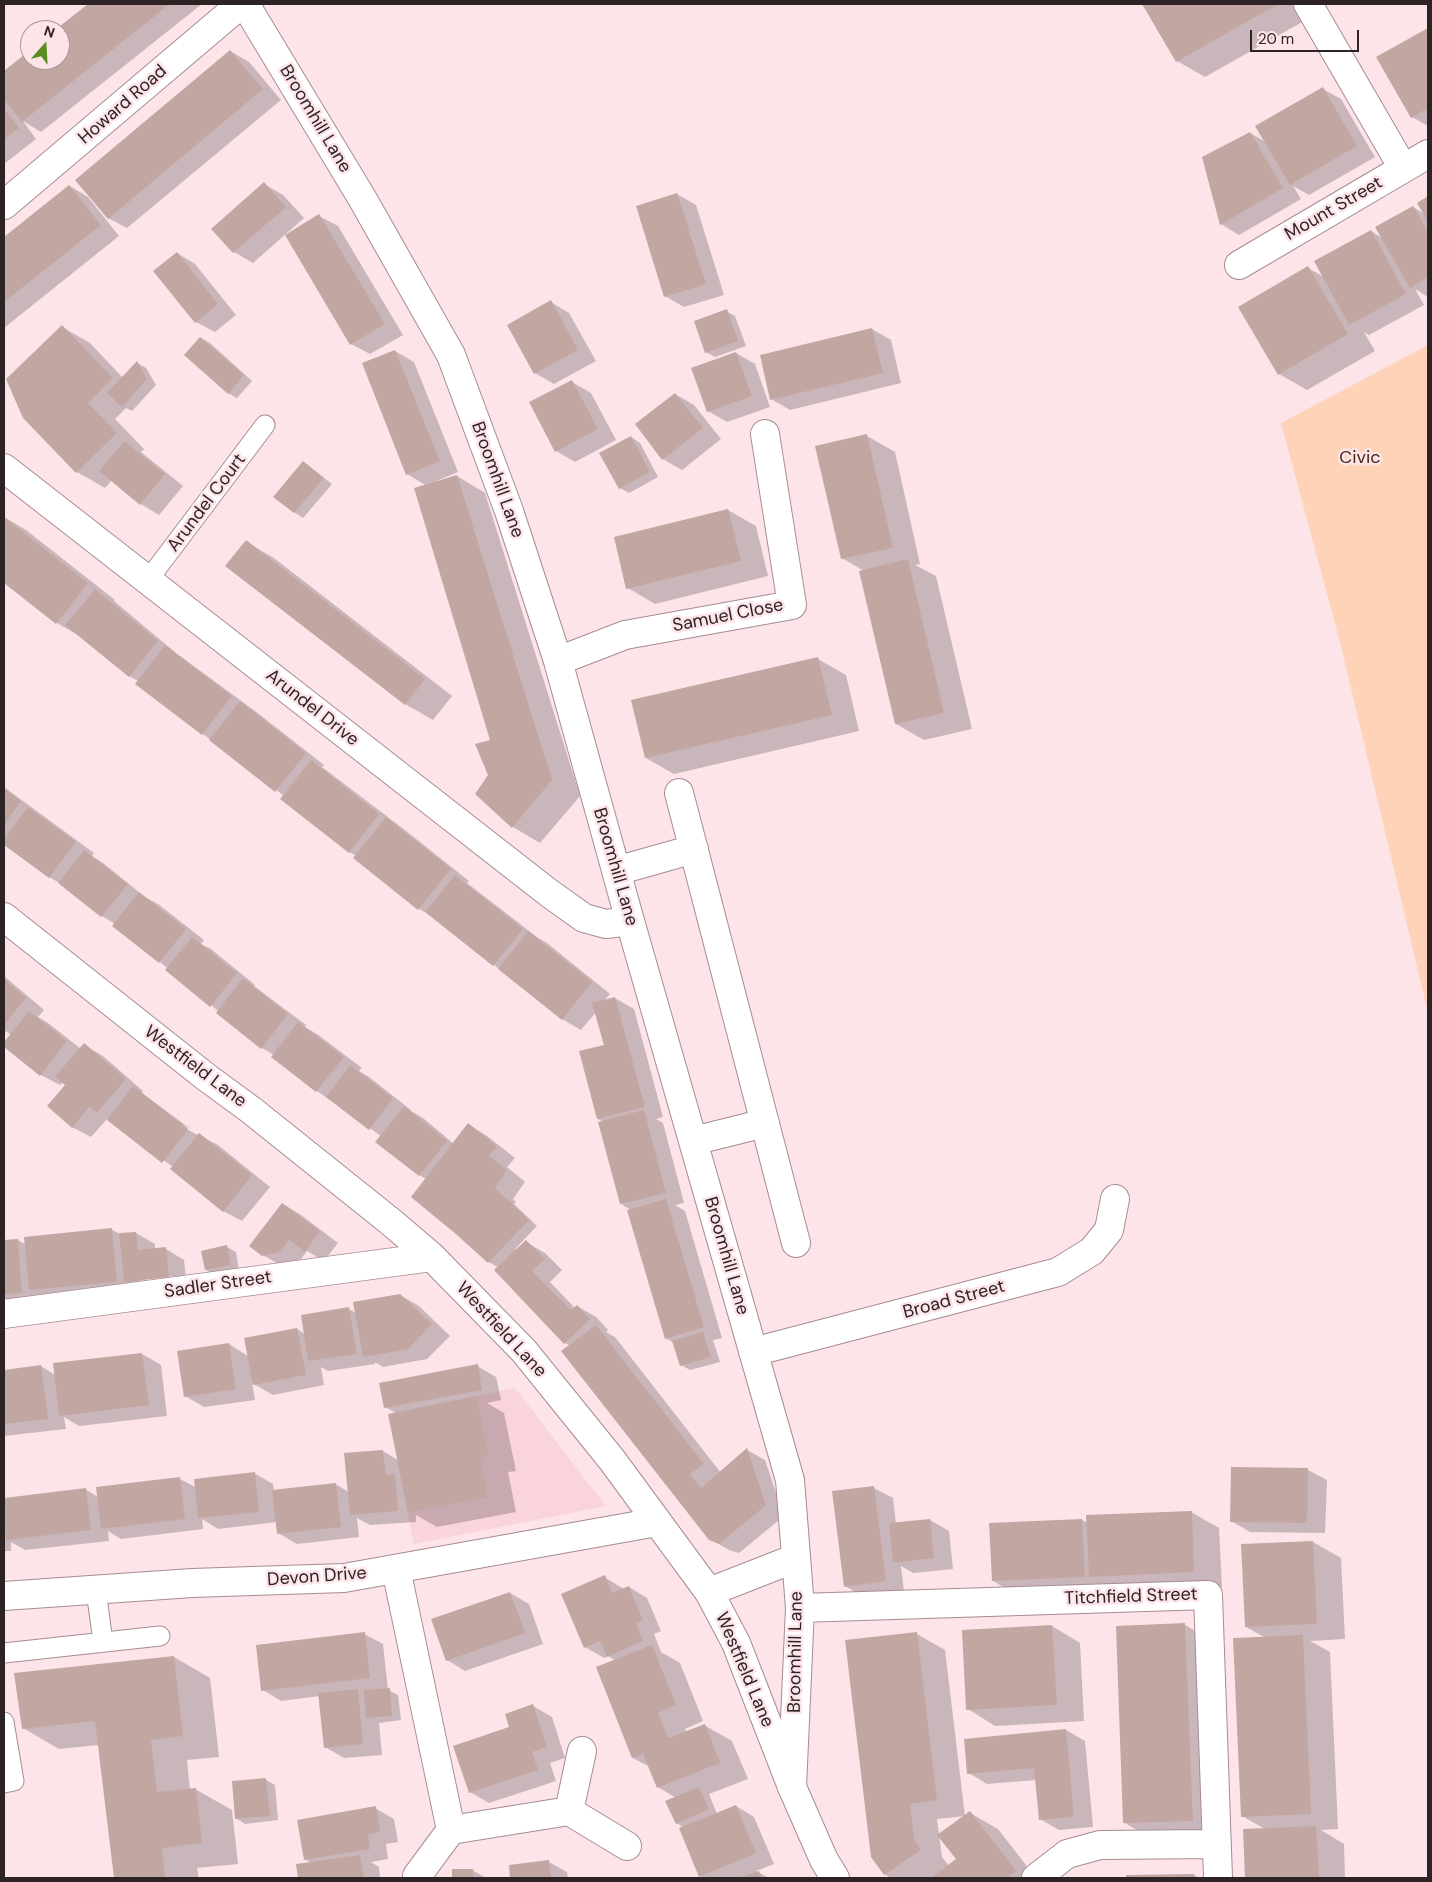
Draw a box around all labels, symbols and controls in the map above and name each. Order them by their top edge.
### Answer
north arrow [20,20,70,70]
scale bar [1252,20,1361,52]
text: N [42,22,57,42]
text: 20 m [1258,29,1294,49]
street label: Howard Road [74,61,172,149]
street label: Broomhill Lane [274,61,356,177]
street label: Mount Street [1281,172,1387,246]
street label: Broomhill Lane [466,419,528,541]
park label: Civic [1339,447,1381,469]
street label: Arundel Court [163,450,251,556]
street label: Samuel Close [671,595,785,637]
street label: Arundel Drive [261,665,363,751]
street label: Broomhill Lane [588,805,642,929]
street label: Westfield Lane [140,1021,250,1113]
street label: Broomhill Lane [699,1194,753,1318]
street label: Sadler Street [163,1267,273,1303]
street label: Broad Street [901,1276,1007,1324]
street label: Westfield Lane [451,1278,551,1382]
street label: Devon Drive [267,1563,367,1591]
street label: Titchfield Street [1064,1584,1198,1610]
street label: Broomhill Lane [784,1591,808,1713]
street label: Westfield Lane [710,1609,778,1731]

